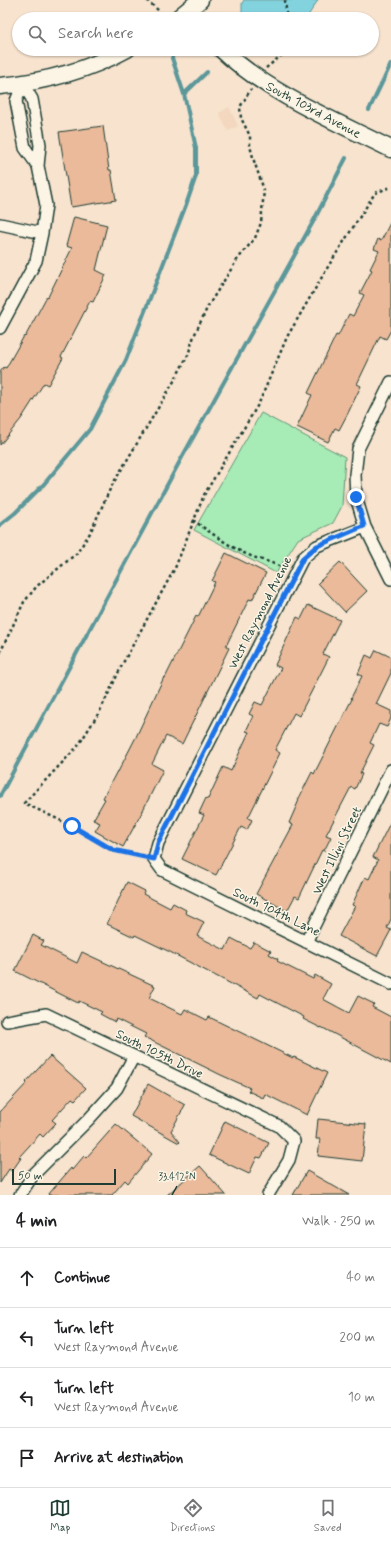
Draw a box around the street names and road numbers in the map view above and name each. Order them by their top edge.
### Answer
street label: South 103rd Avenue [263,78,364,143]
street label: West Raymond Avenue [224,553,296,672]
street label: West Illini Street [309,804,366,897]
street label: South 104th Lane [230,884,323,941]
street label: South 105th Drive [113,1026,206,1083]

